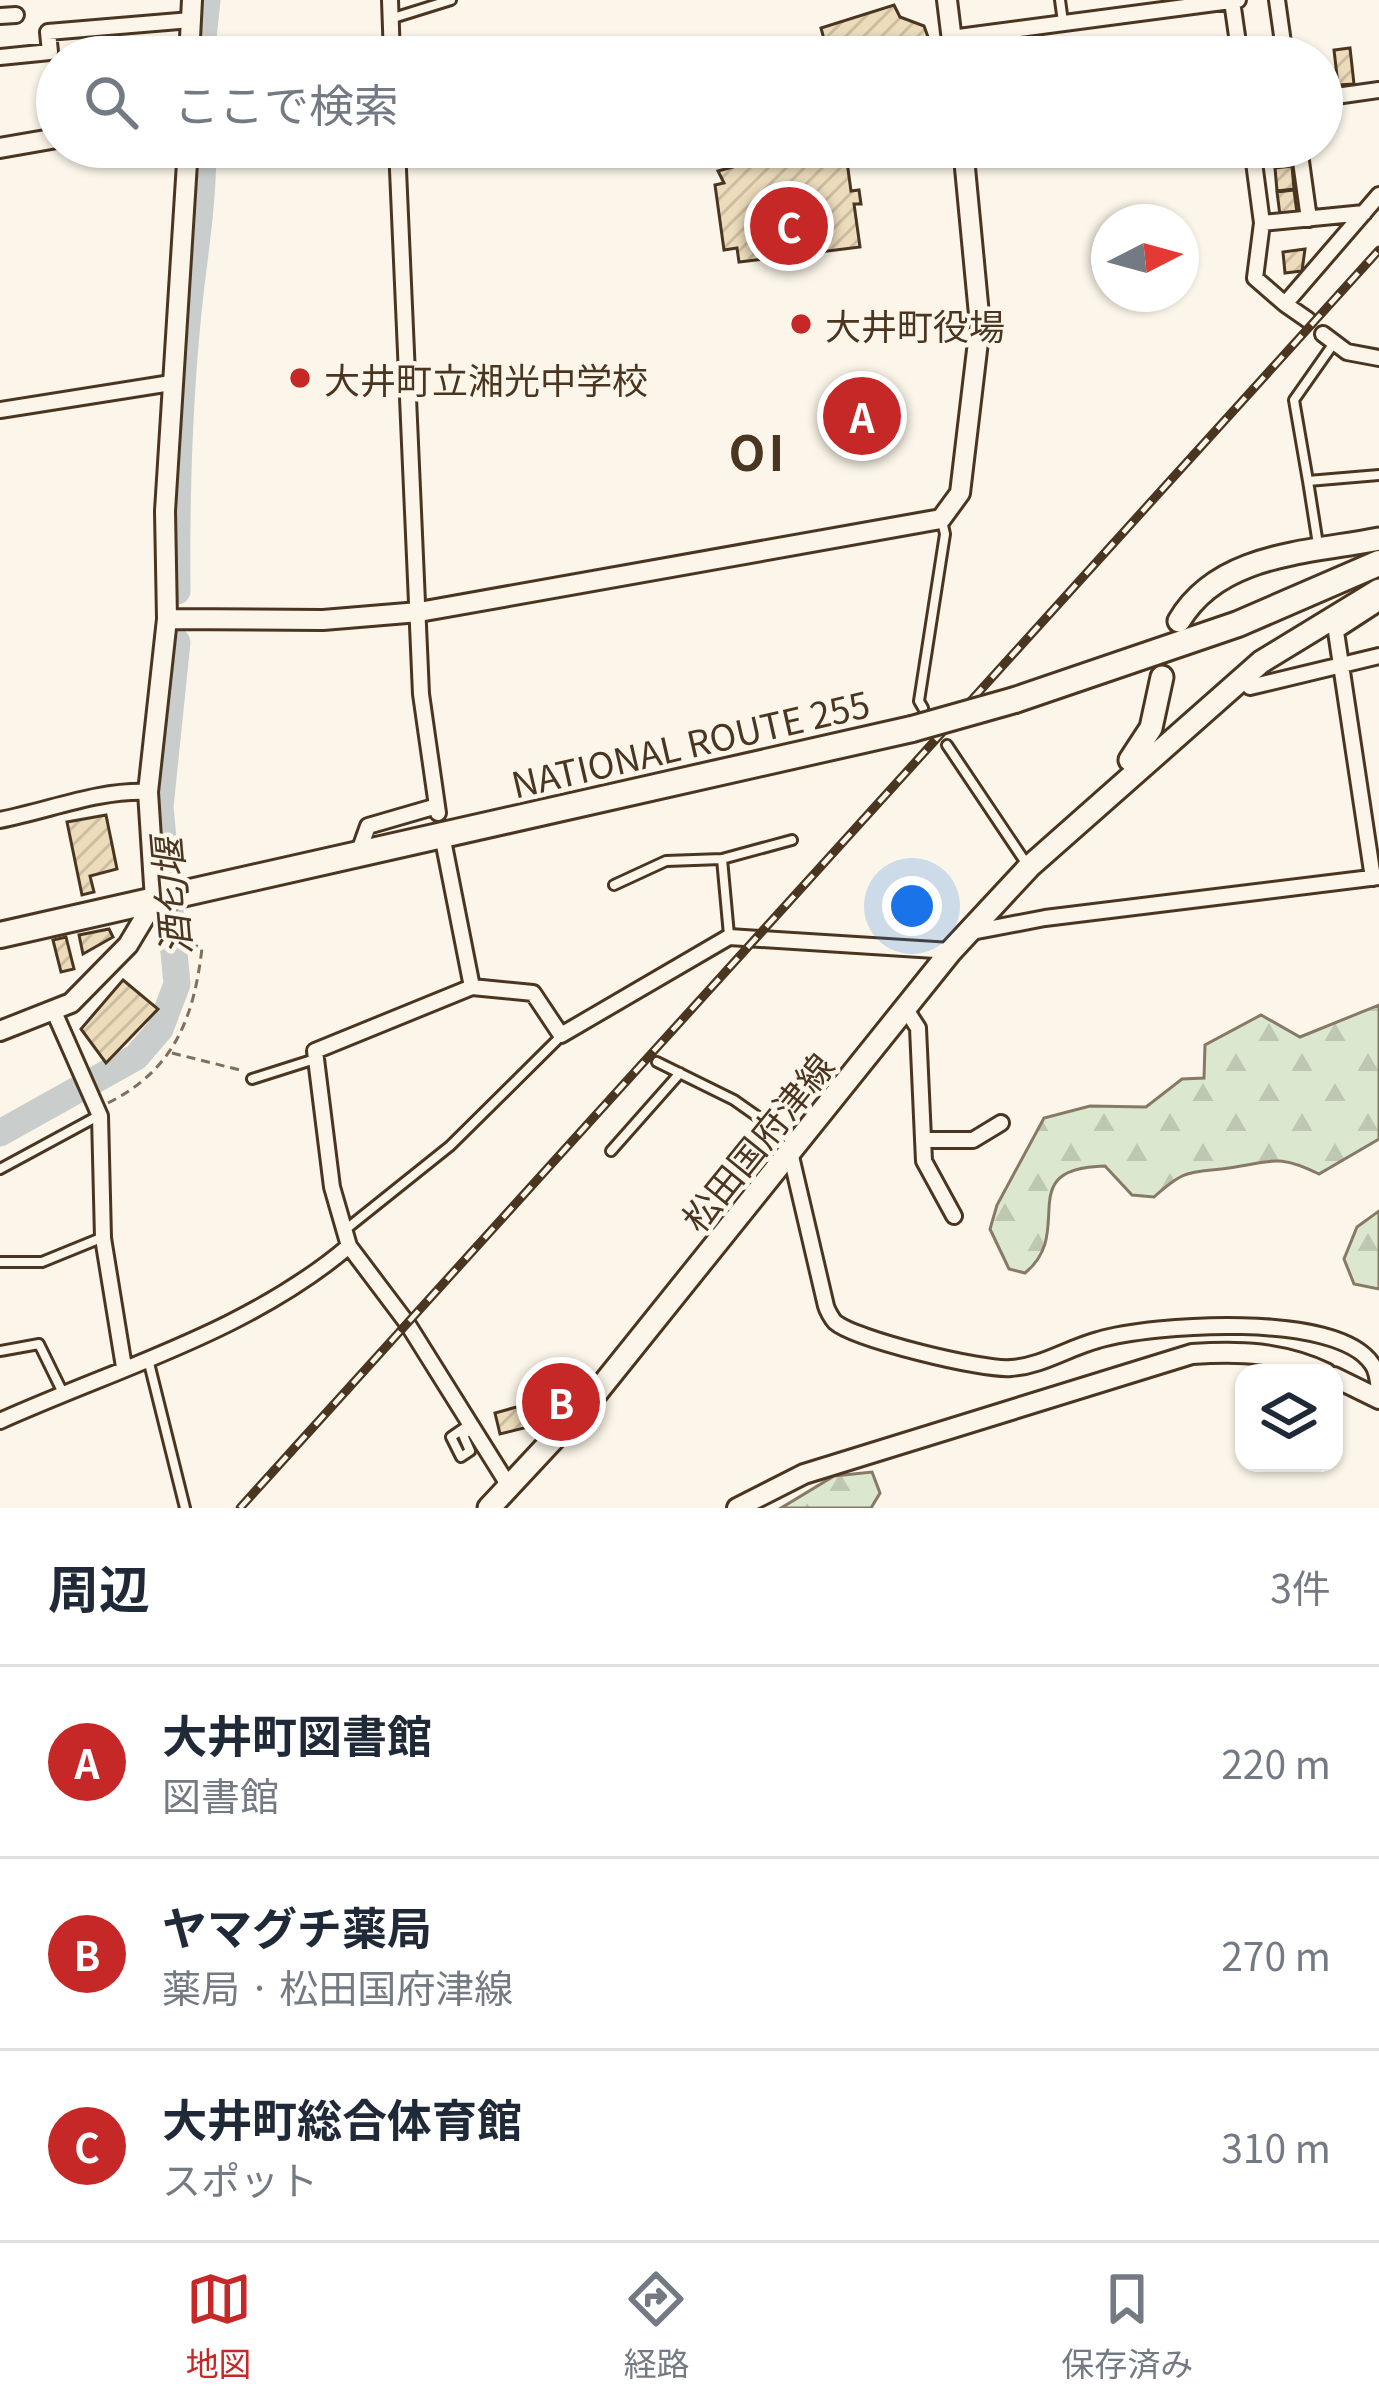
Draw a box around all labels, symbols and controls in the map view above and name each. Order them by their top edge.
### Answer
search box [36,36,1343,168]
icon: search [78,69,144,135]
text: ここで検索 [174,70,399,135]
pin: C [750,181,828,271]
north arrow [1091,204,1199,312]
place label: 大井町役場 [825,298,1005,350]
marker: 大井町役場 [788,311,814,337]
place label: 大井町立湘光中学校 [324,352,648,404]
marker: 大井町立湘光中学校 [287,365,313,391]
pin: A [823,371,901,461]
district label: OI [729,415,787,485]
street label: NATIONAL ROUTE 255 [506,675,874,809]
water label: 酒匂堰 [135,830,202,958]
your location [882,876,942,936]
street label: 松田国府津線 [668,1041,844,1241]
pin: B [522,1357,600,1447]
map controls [1235,1364,1343,1472]
button: layers [1235,1364,1343,1472]
text: 周辺 [48,1549,150,1623]
text: 3件 [1270,1558,1331,1614]
text: 大井町図書館 [162,1701,432,1766]
text: A [75,1734,100,1790]
text: 220 m [1221,1734,1331,1790]
text: 図書館 [162,1766,279,1822]
text: ヤマグチ薬局 [162,1893,432,1958]
text: B [74,1926,100,1982]
text: 270 m [1221,1926,1331,1982]
text: 薬局 · 松田国府津線 [162,1958,513,2014]
text: 大井町総合体育館 [162,2085,522,2150]
text: C [74,2118,100,2174]
text: 310 m [1221,2118,1331,2174]
text: スポット [162,2150,318,2206]
tab: 地図 [186,2266,252,2386]
tab: 経路 [623,2266,689,2386]
tab: 保存済み [1061,2266,1193,2386]

